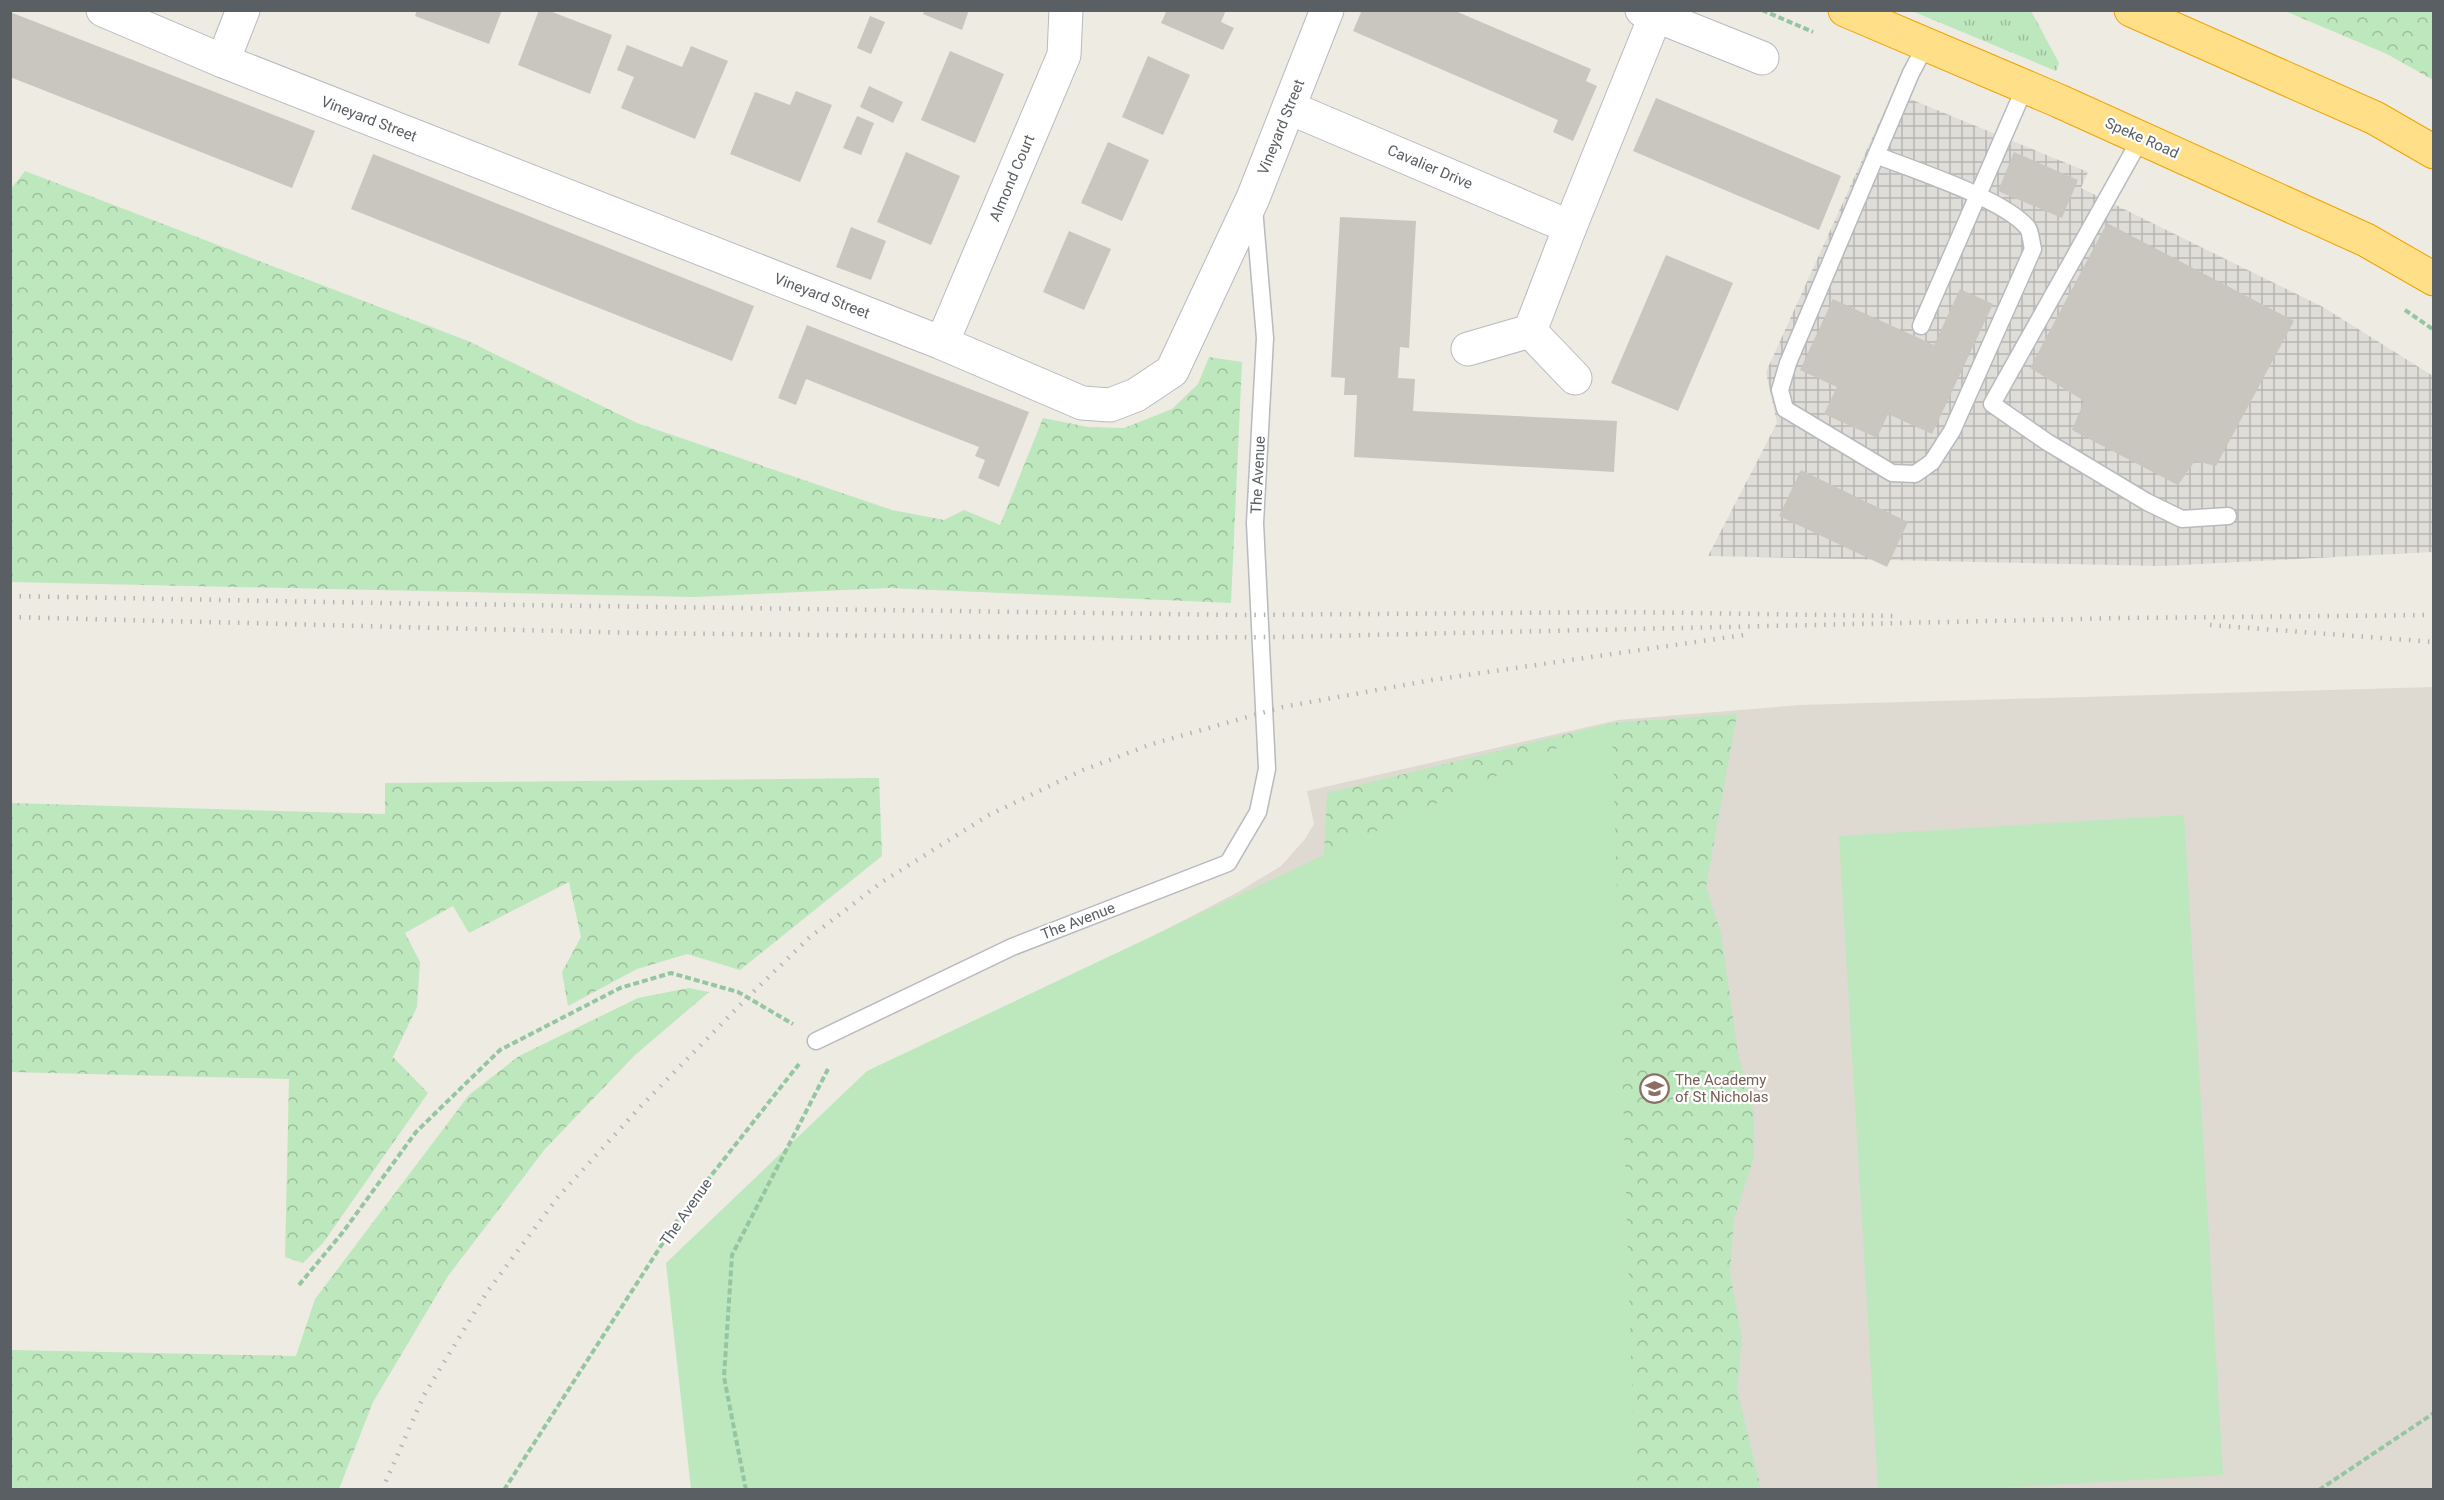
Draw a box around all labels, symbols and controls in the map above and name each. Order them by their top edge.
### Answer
street label: Vineyard Street [1254,77,1308,177]
street label: Vineyard Street [319,92,420,146]
street label: Speke Road [2102,114,2182,162]
street label: Almond Court [986,132,1038,224]
street label: Cavalier Drive [1385,141,1475,193]
street label: Vineyard Street [772,269,873,323]
street label: The Avenue [1247,436,1269,514]
street label: The Avenue [1038,899,1118,943]
place label: The Academy of St Nicholas [1675,1071,1769,1106]
school or university icon: The Academy of St Nicholas [1638,1073,1670,1105]
street label: The Avenue [656,1175,716,1249]

